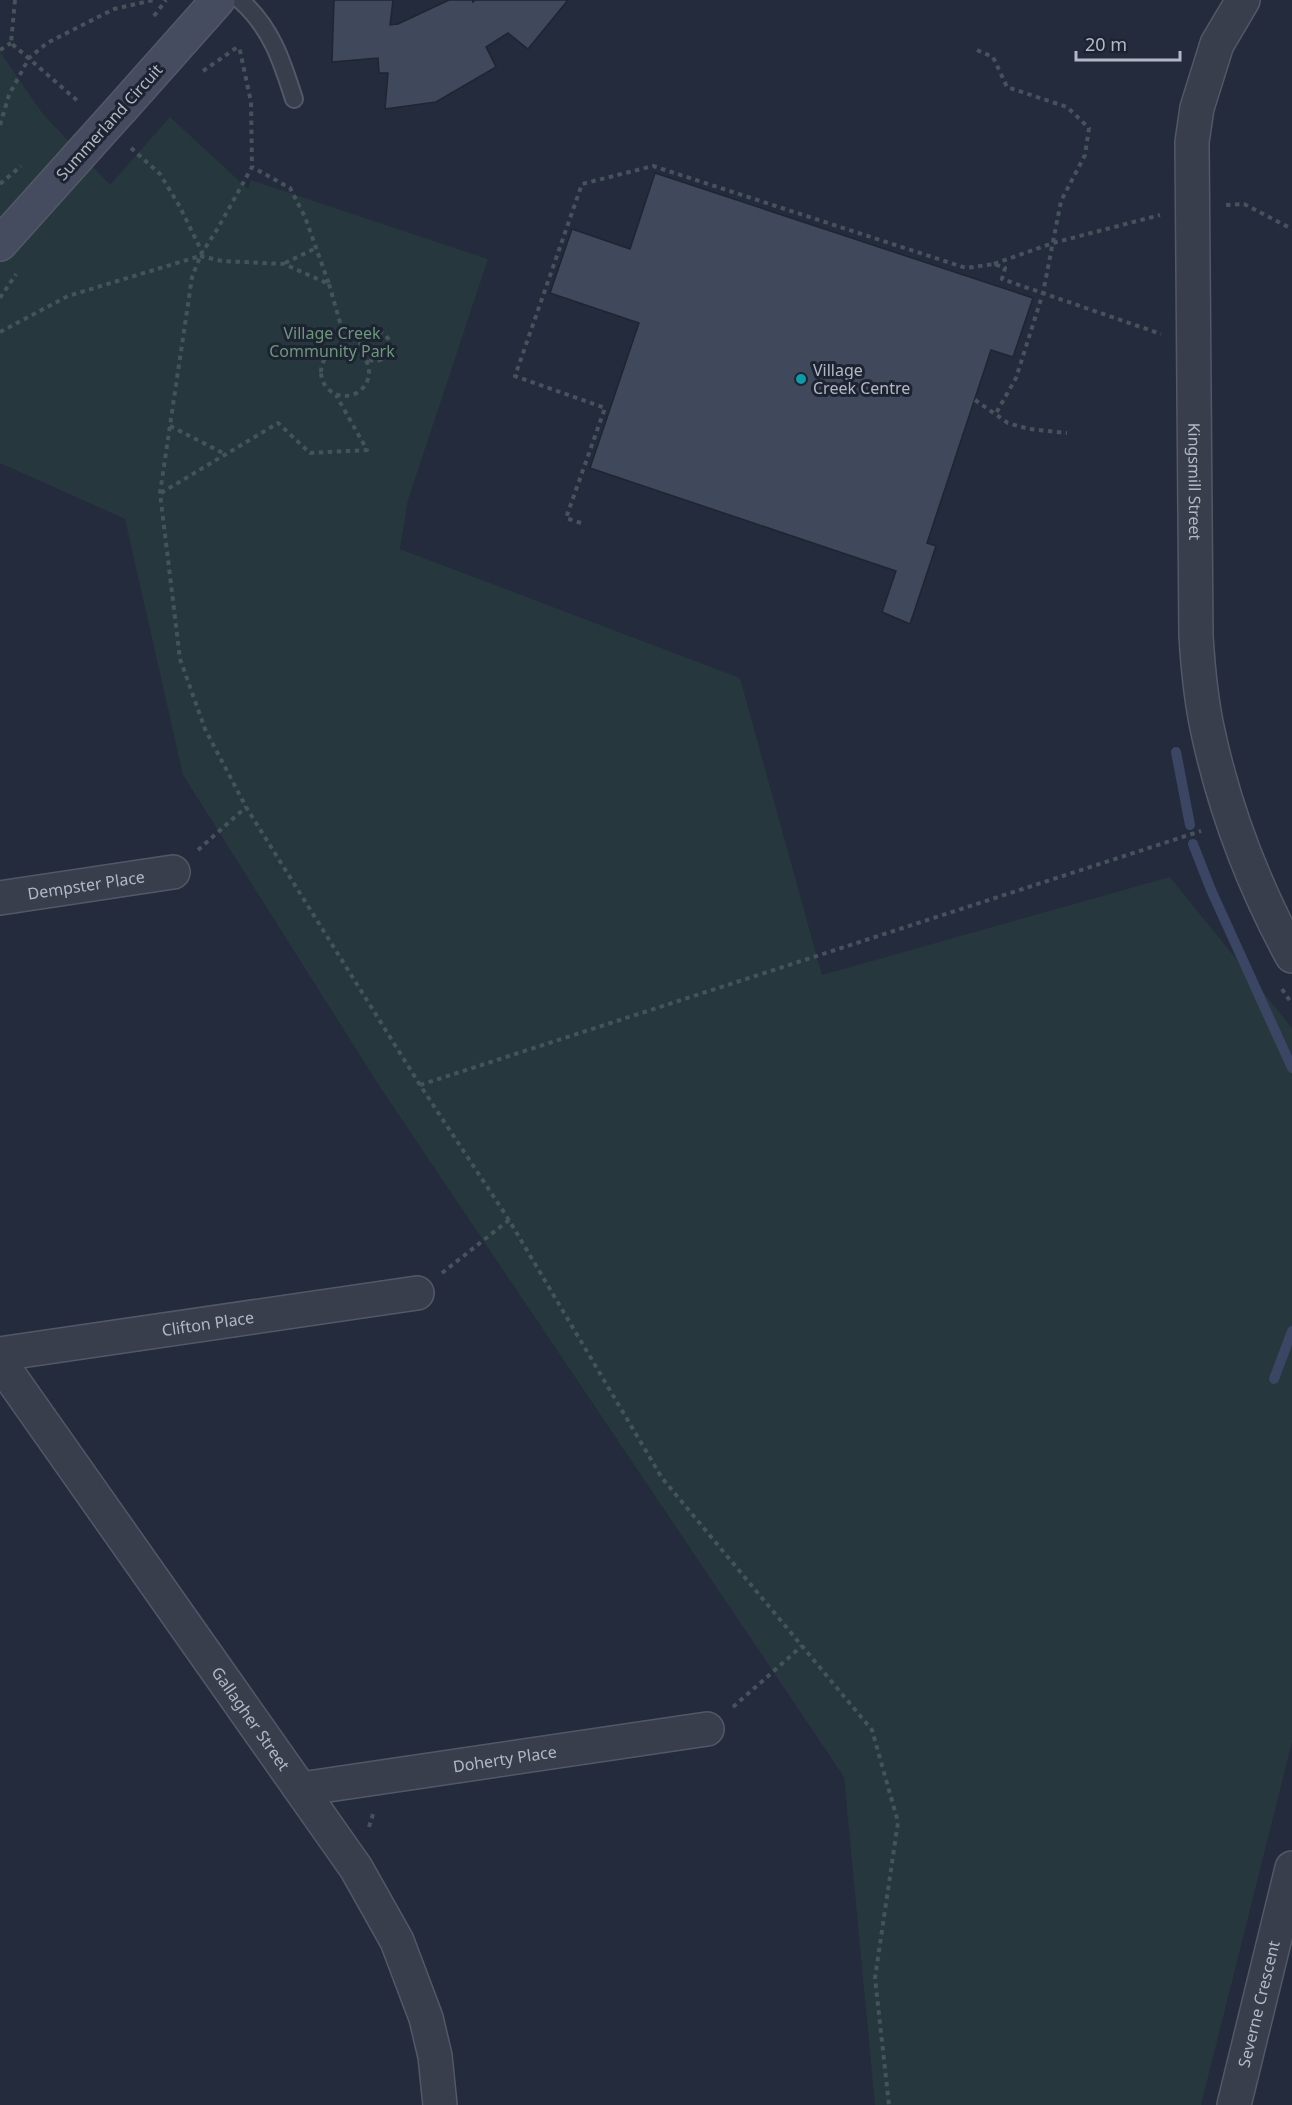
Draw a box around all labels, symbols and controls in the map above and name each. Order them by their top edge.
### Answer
scale bar [1076,24,1180,62]
text: 20 m [1085,32,1127,56]
street label: Summerland Circuit [51,59,167,185]
park label: Village Creek Community Park [269,322,395,362]
place label: Village Creek Centre [813,359,910,399]
marker: Village Creek Centre [794,372,808,386]
street label: Kingsmill Street [1183,423,1206,541]
street label: Dempster Place [26,865,146,905]
street label: Clifton Place [160,1306,255,1341]
street label: Gallagher Street [207,1662,295,1775]
street label: Doherty Place [451,1740,558,1777]
street label: Severne Crescent [1233,1938,1285,2070]

